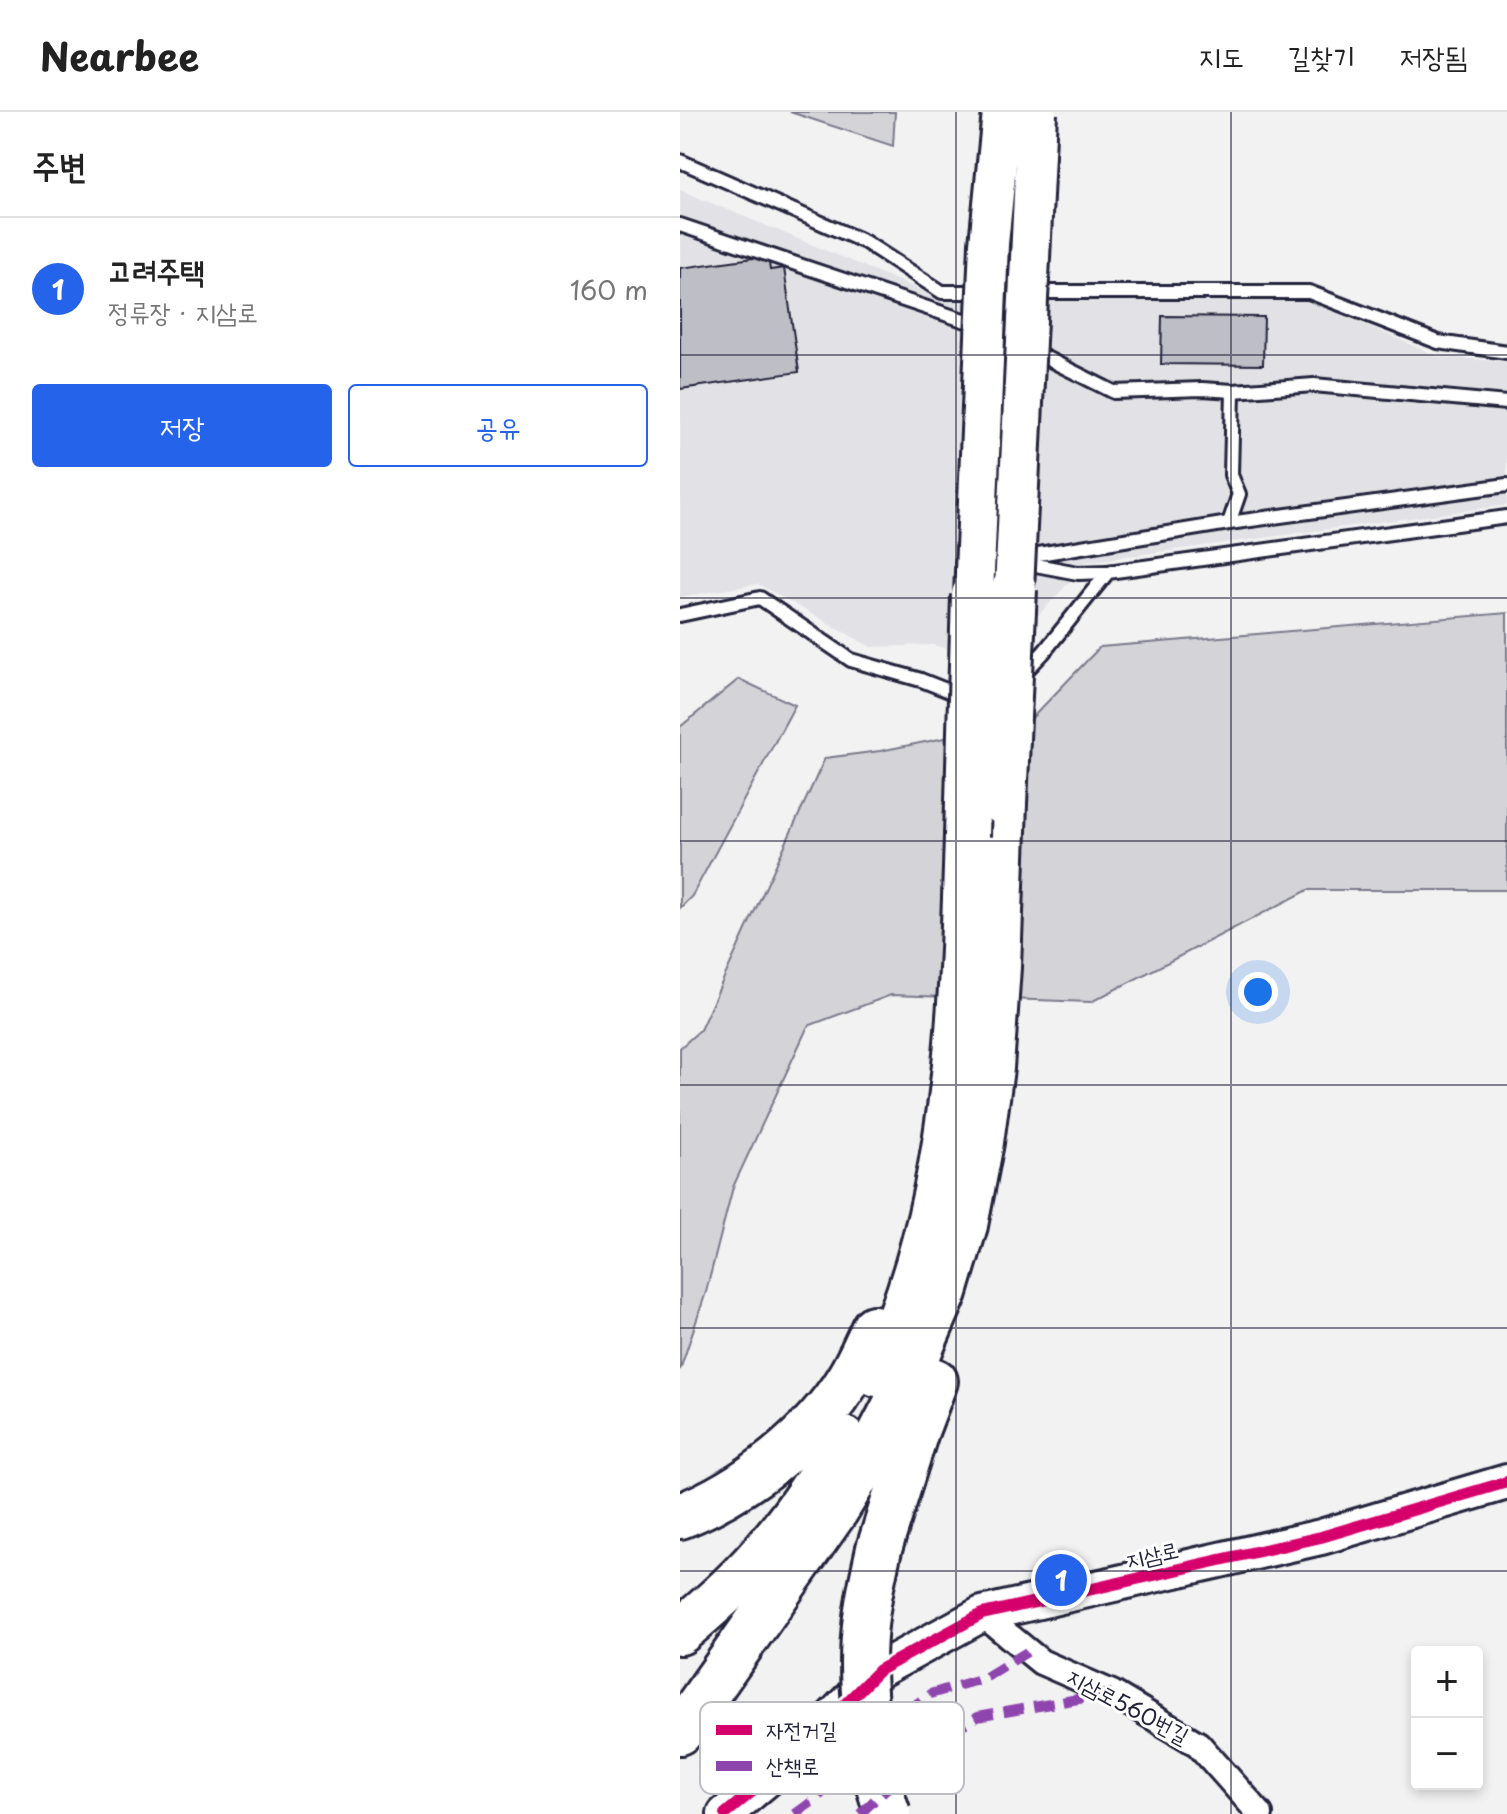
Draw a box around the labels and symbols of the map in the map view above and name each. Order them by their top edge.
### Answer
your location [1238,972,1278,1012]
street label: 지삼로 [1122,1531,1181,1576]
pin: 1 [1035,1550,1087,1610]
street label: 지삼로560번길 [1062,1659,1196,1751]
legend [700,1702,964,1794]
text: 자전거길 [766,1712,837,1745]
text: 산책로 [766,1748,819,1781]

